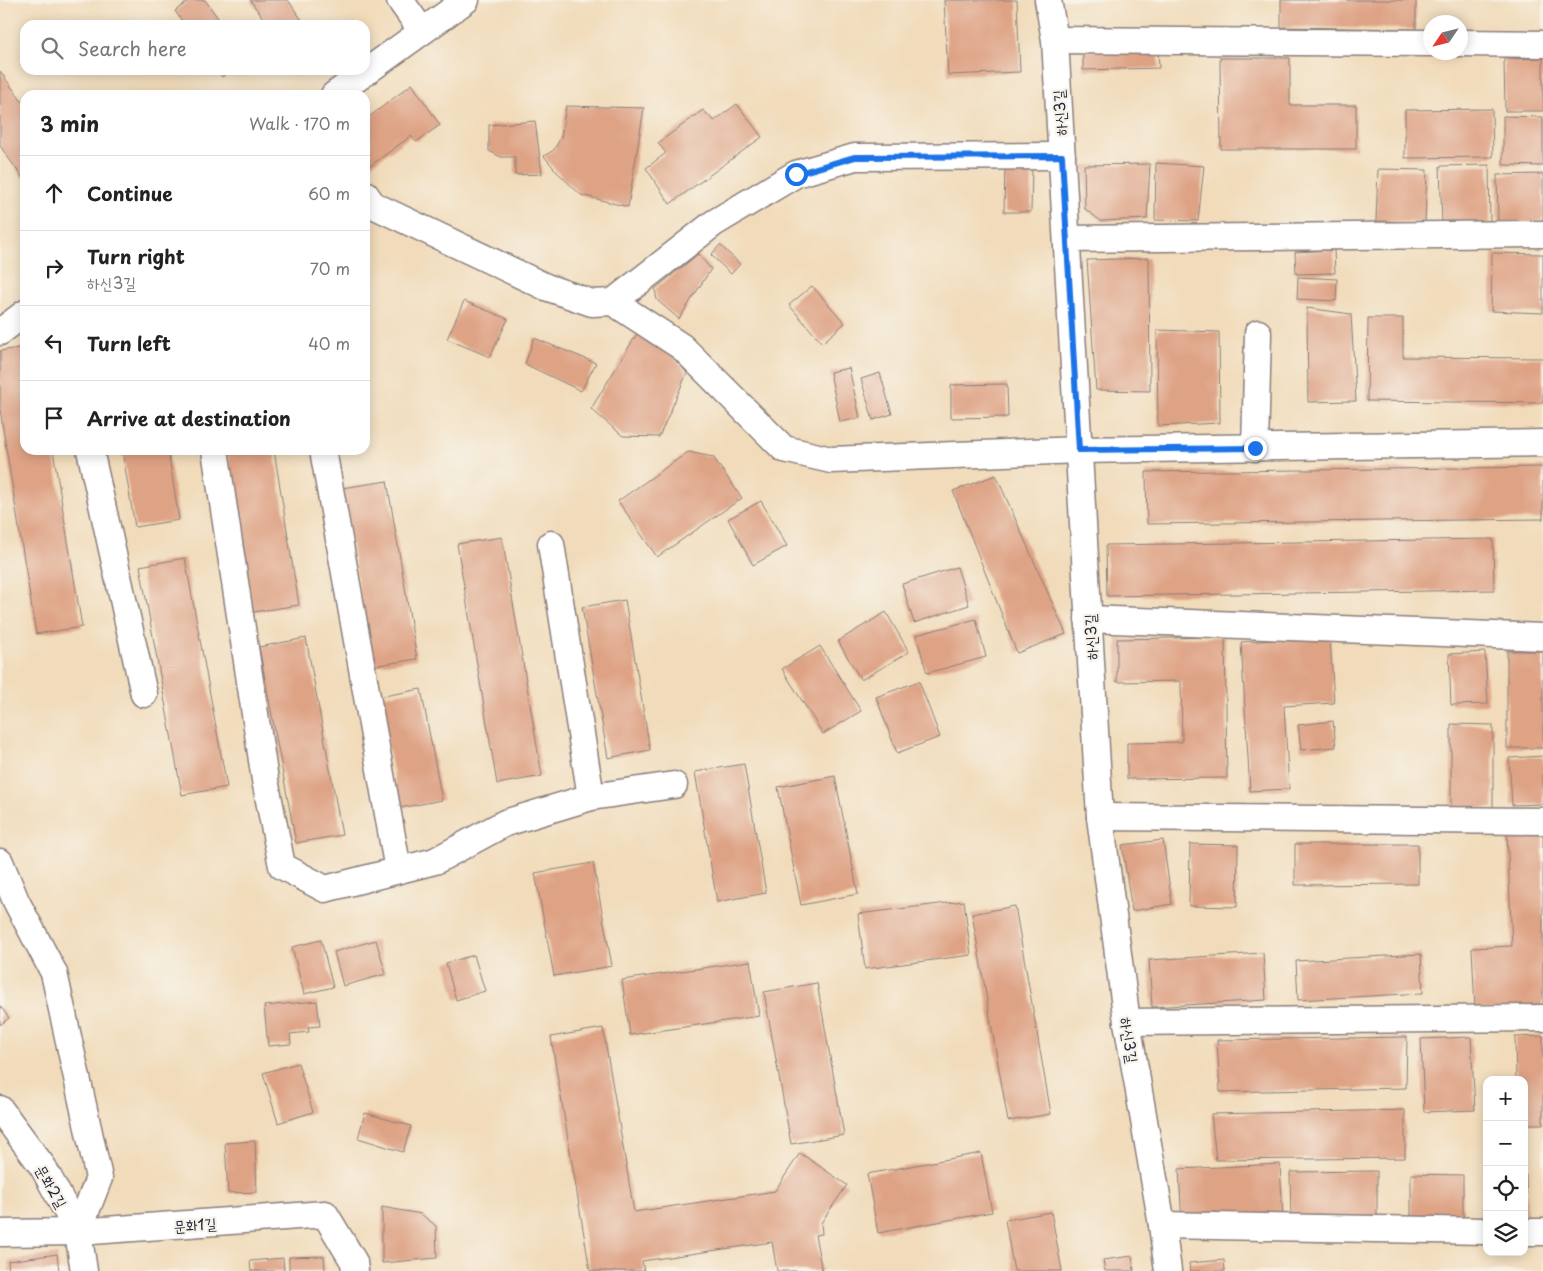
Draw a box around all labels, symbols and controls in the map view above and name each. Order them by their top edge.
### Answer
north arrow [1423,15,1468,60]
search box [20,20,370,75]
icon: search [38,34,66,62]
text: Search here [78,34,187,62]
street label: 하신3길 [1046,89,1072,137]
text: 3 min [40,107,99,139]
text: Walk · 170 m [249,111,350,135]
route start [785,163,808,186]
icon: ahead [40,179,68,207]
text: Continue [87,179,173,207]
text: 60 m [308,181,350,205]
text: Turn right [87,242,185,270]
icon: right [40,254,68,282]
text: 70 m [310,256,350,280]
text: 하신3길 [87,270,136,294]
icon: left [40,329,68,357]
text: Turn left [87,329,171,357]
text: 40 m [308,331,350,355]
icon: arrive [40,404,68,432]
text: Arrive at destination [87,404,291,432]
route end [1244,437,1267,460]
street label: 하신3길 [1077,613,1103,661]
street label: 하신3길 [1115,1015,1145,1065]
map controls [1483,1076,1528,1256]
button: + [1483,1076,1528,1121]
button: − [1483,1121,1528,1166]
street label: 문화2길 [30,1160,74,1212]
button: locate [1483,1166,1528,1211]
street label: 문화1길 [173,1211,217,1237]
button: layers [1483,1211,1528,1256]

